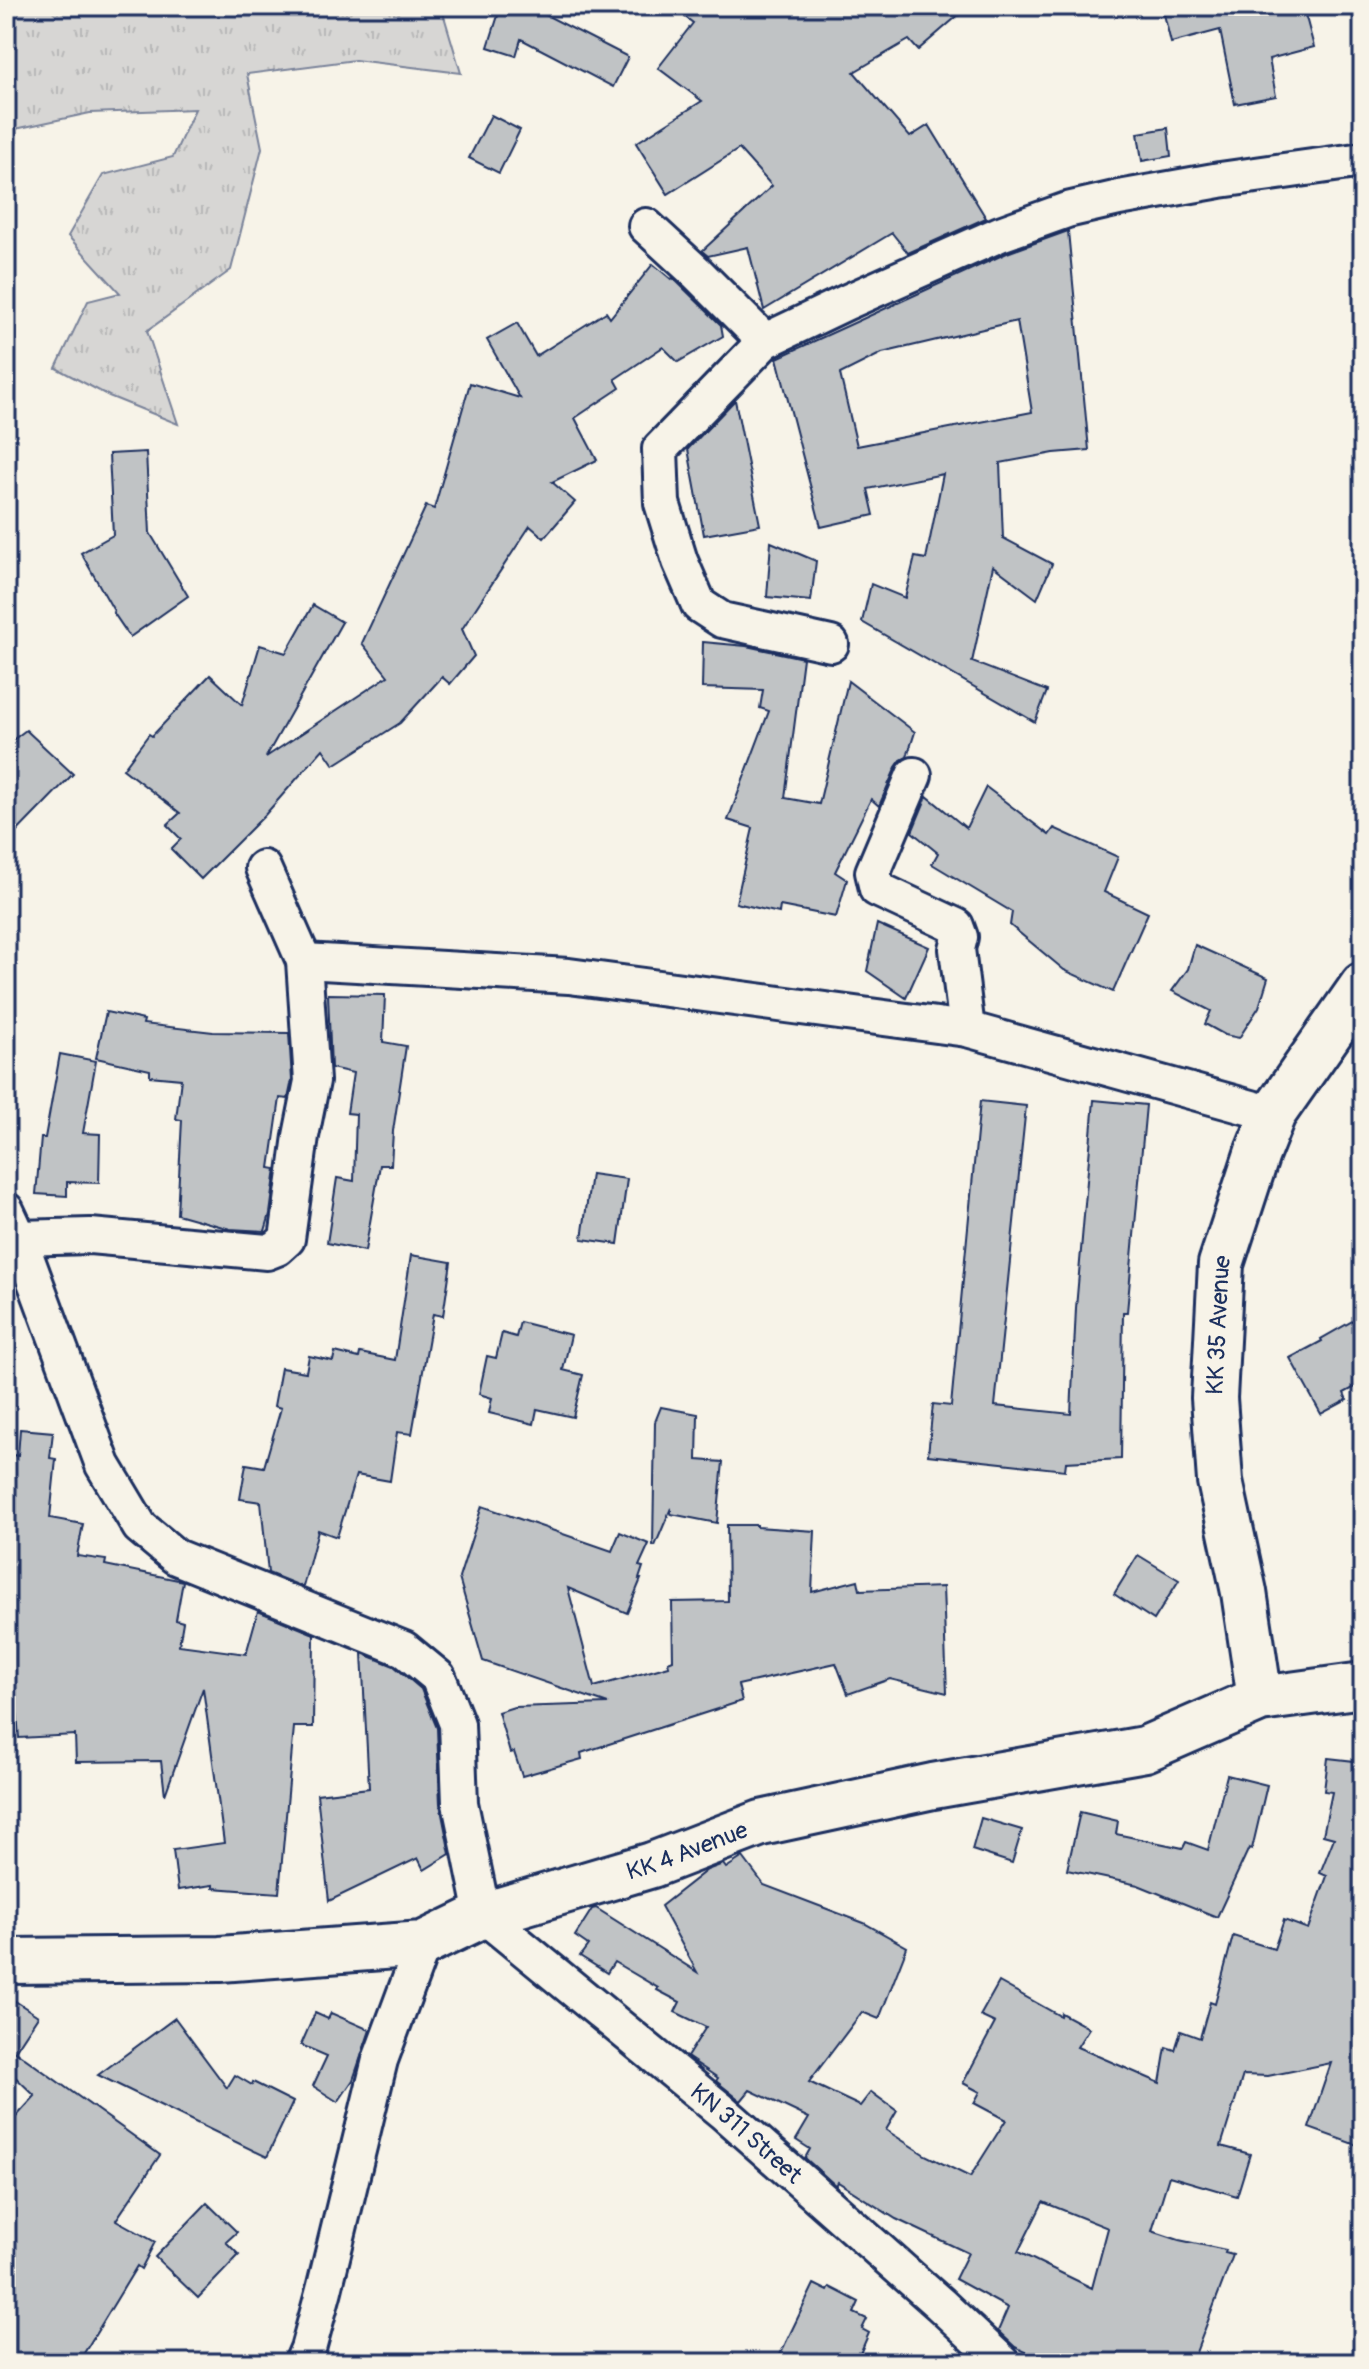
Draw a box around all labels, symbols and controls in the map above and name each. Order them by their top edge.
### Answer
street label: KK 35 Avenue [1200,1251,1238,1396]
street label: KK 4 Avenue [623,1815,752,1886]
street label: KN 311 Street [685,2077,808,2190]

